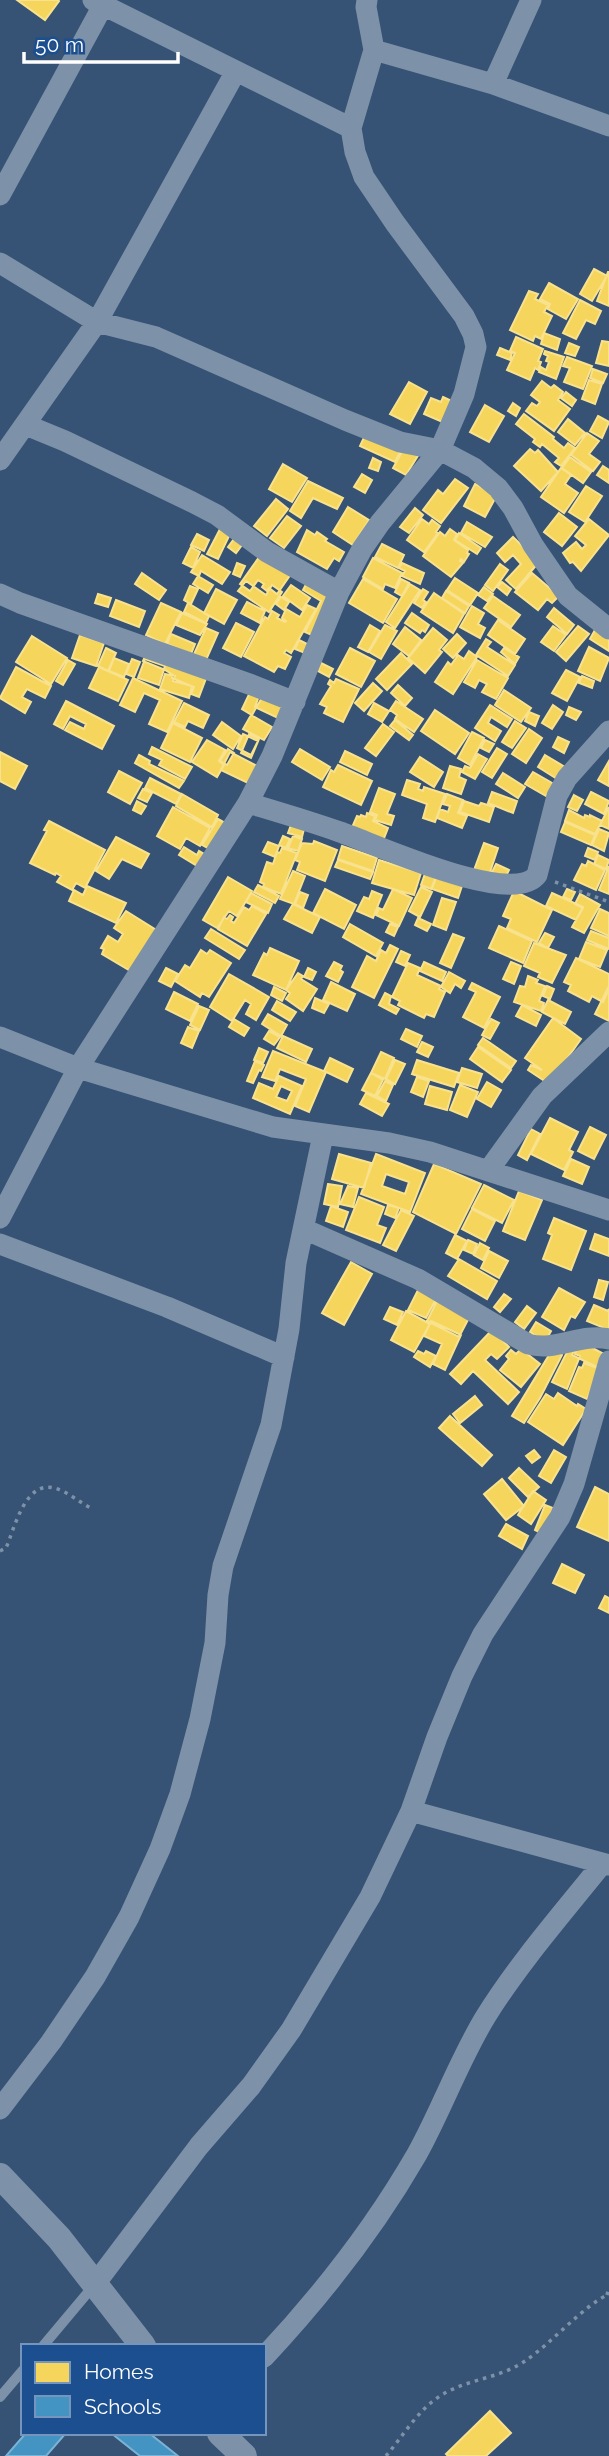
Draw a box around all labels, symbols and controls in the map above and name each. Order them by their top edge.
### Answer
scale bar [24,21,178,65]
text: 50 m [35,32,84,57]
legend [21,2344,266,2435]
text: Homes [84,2359,154,2384]
text: Schools [84,2394,161,2419]

